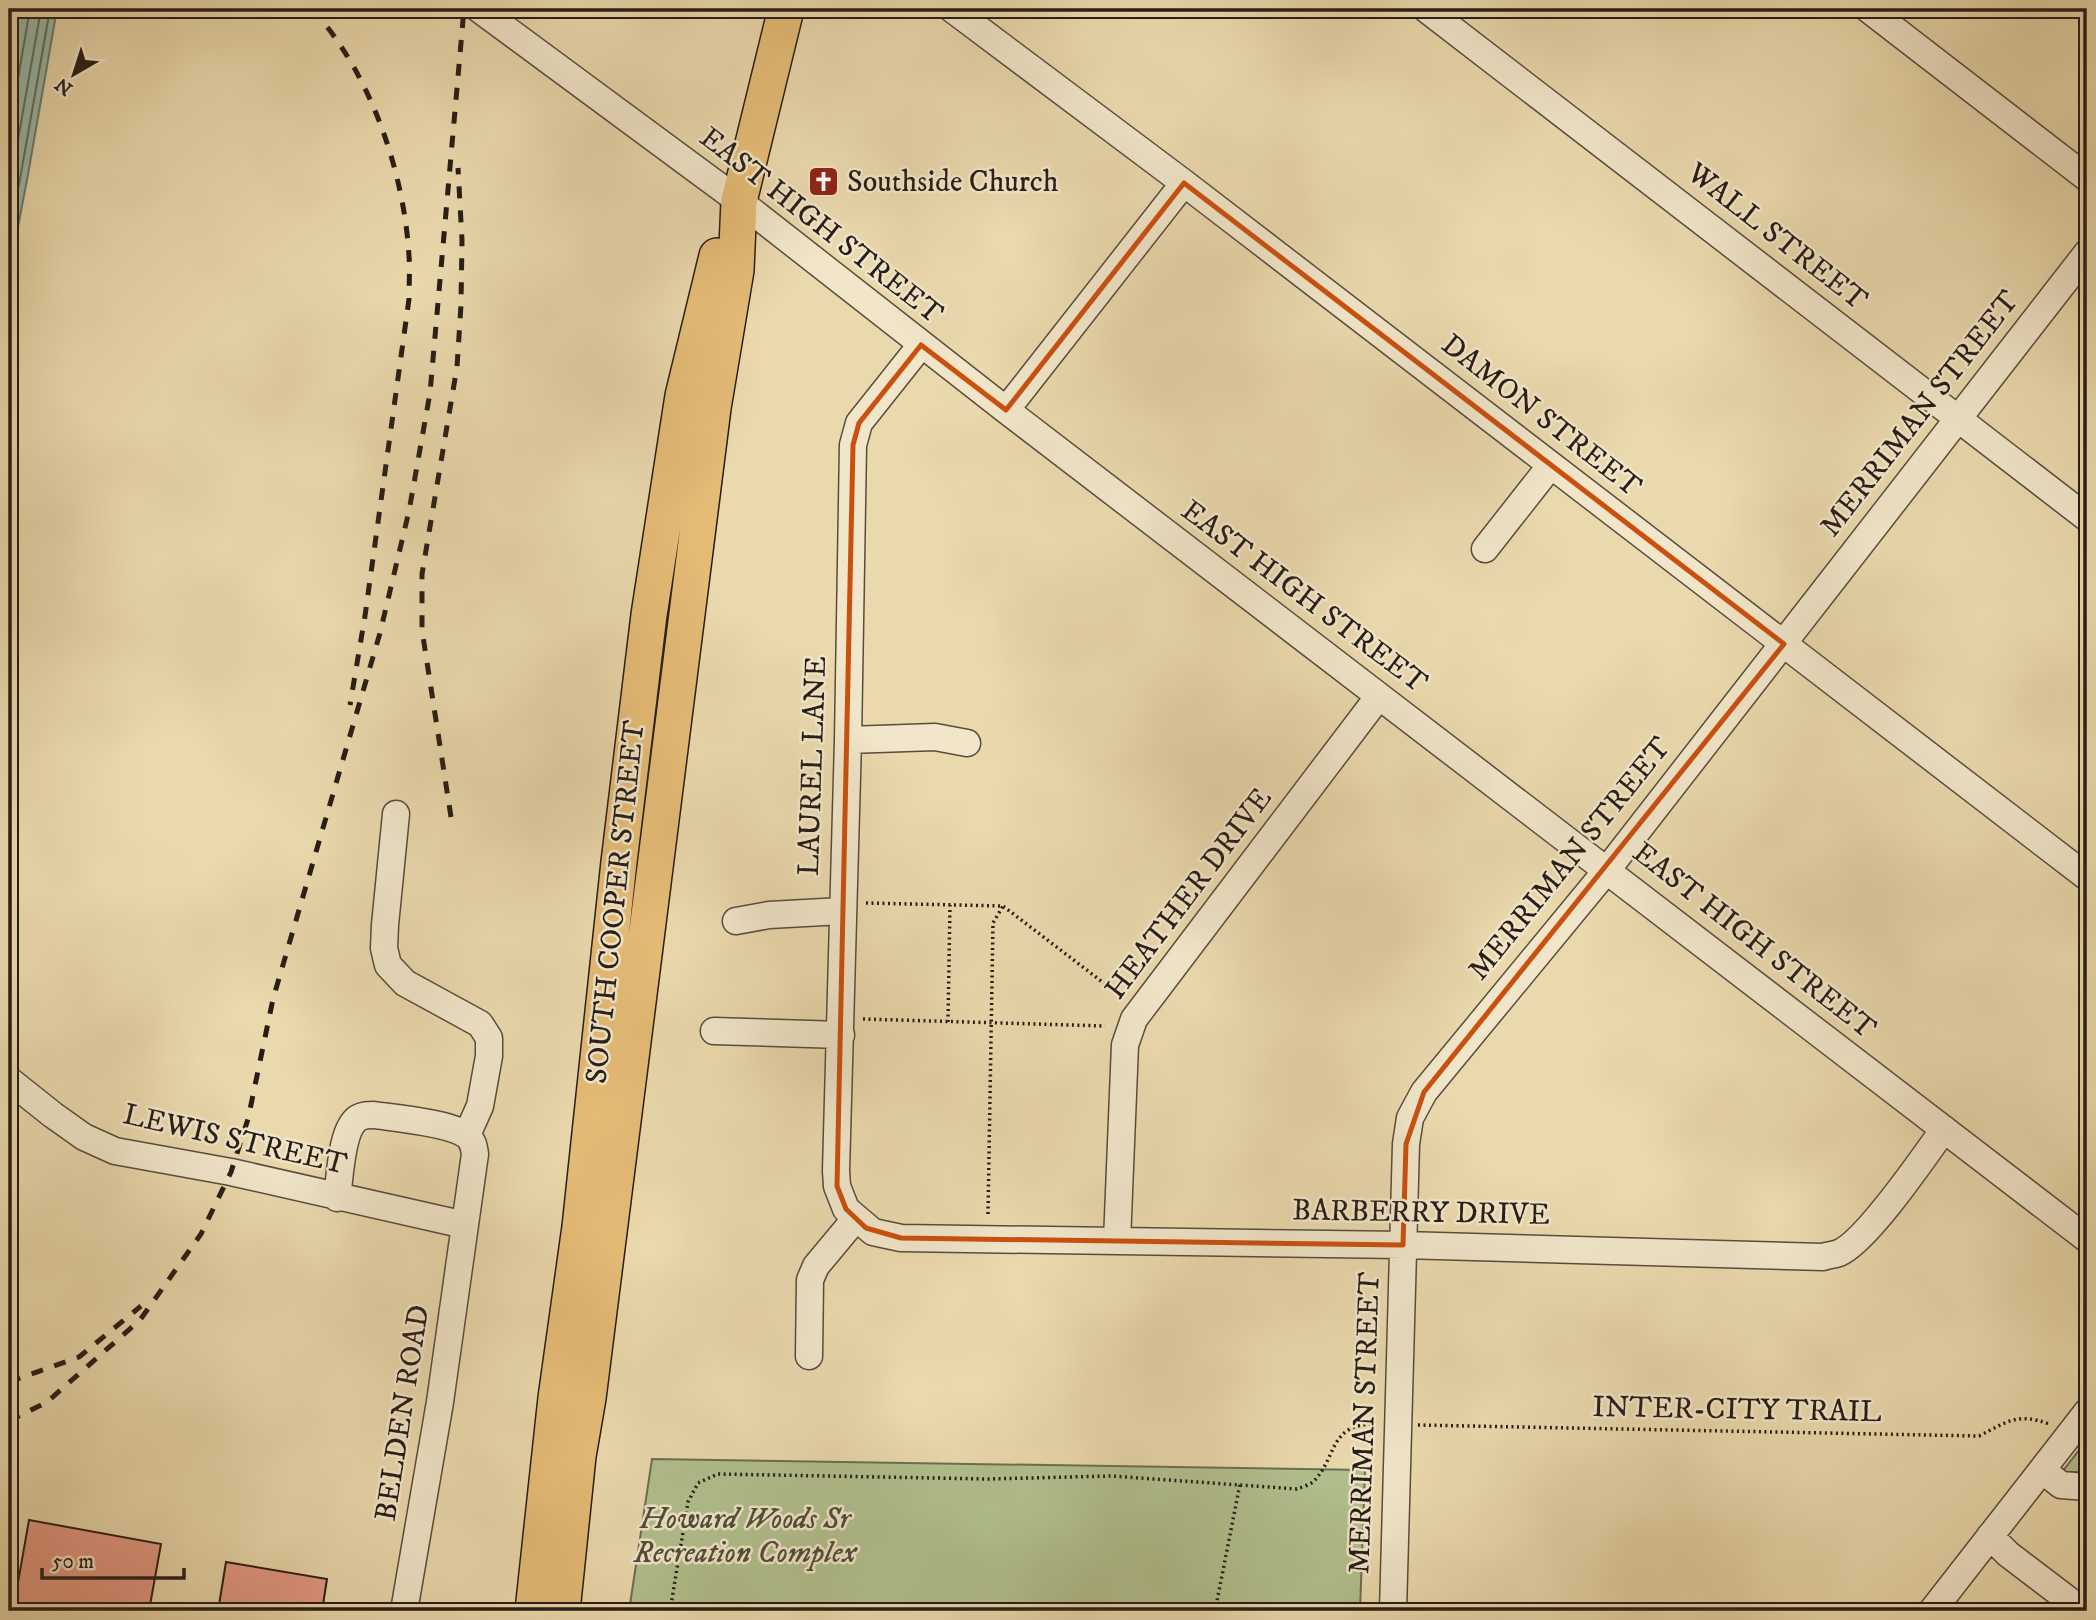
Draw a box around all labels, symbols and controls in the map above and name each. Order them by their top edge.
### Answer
north arrow [38,38,108,108]
text: N [51,72,78,100]
street label: EAST HIGH STREET [692,119,950,333]
street label: WALL STREET [1679,154,1875,319]
place label: Southside Church [847,164,1059,201]
church icon: Southside Church [807,165,841,199]
street label: MERRIMAN STREET [1812,283,2028,544]
street label: DAMON STREET [1434,326,1649,506]
street label: EAST HIGH STREET [1174,492,1435,702]
street label: LAUREL LANE [791,655,835,877]
street label: SOUTH COOPER STREET [579,718,654,1086]
street label: MERRIMAN STREET [1461,730,1680,988]
street label: HEATHER DRIVE [1098,781,1280,1007]
street label: EAST HIGH STREET [1625,834,1883,1048]
street label: LEWIS STREET [120,1096,351,1184]
street label: BARBERRY DRIVE [1292,1192,1550,1234]
street label: MERRIMAN STREET [1341,1271,1389,1575]
street label: BELDEN ROAD [368,1302,438,1524]
street label: INTER-CITY TRAIL [1592,1389,1882,1431]
park label: Howard Woods Sr Recreation Complex [633,1501,858,1572]
scale bar [42,1536,184,1580]
text: 50 m [52,1549,94,1575]

